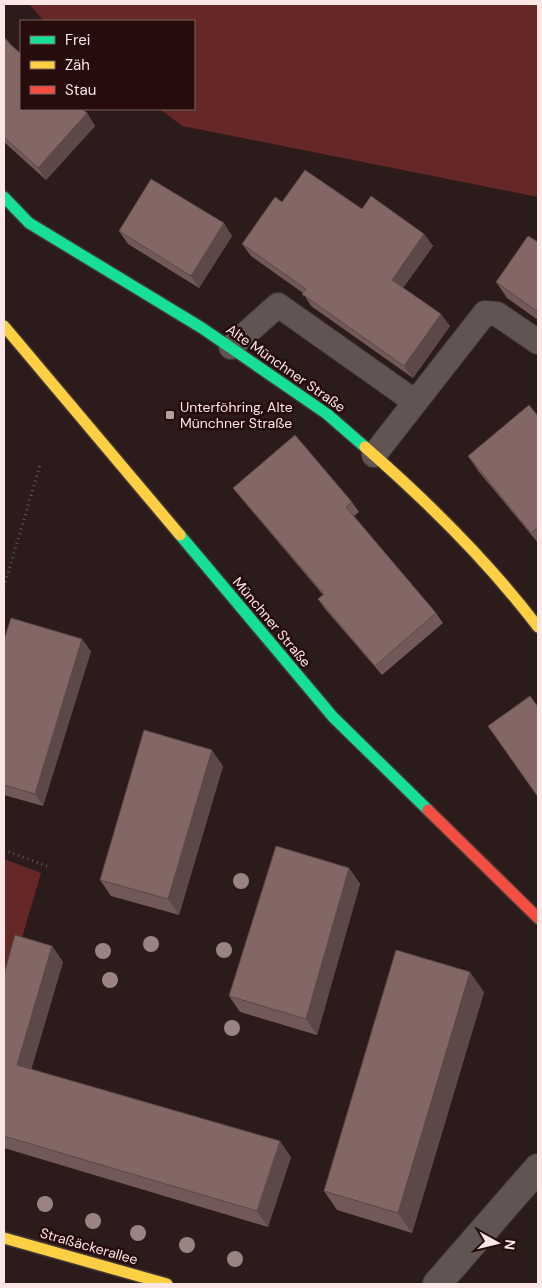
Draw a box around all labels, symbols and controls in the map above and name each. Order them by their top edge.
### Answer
legend [20,20,195,110]
text: Frei [65,30,90,50]
text: Zäh [65,55,90,75]
text: Stau [65,80,96,100]
street label: Alte Münchner Straße [223,320,349,416]
place label: Unterföhring, Alte Münchner Straße [180,398,293,432]
marker: Unterföhring, Alte Münchner Straße [164,409,176,421]
street label: Münchner Straße [229,573,315,671]
north arrow [472,1218,522,1268]
street label: Straßäckerallee [38,1223,140,1269]
text: N [500,1238,519,1251]

